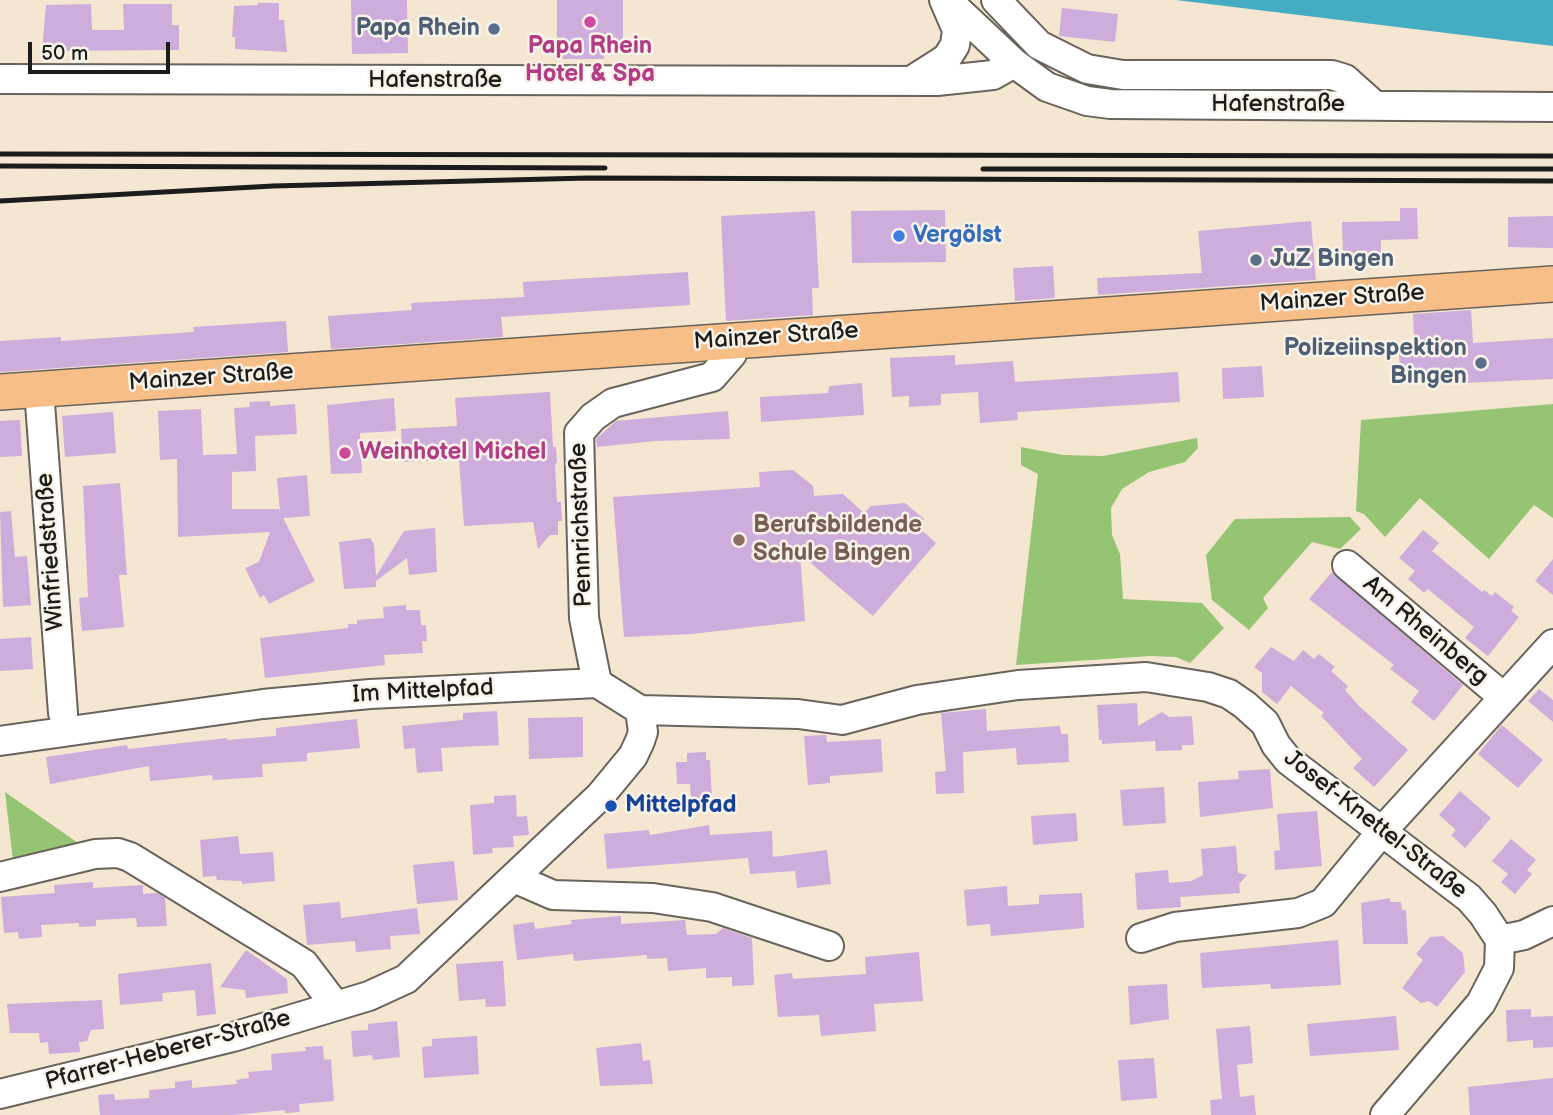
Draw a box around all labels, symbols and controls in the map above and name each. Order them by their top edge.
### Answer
marker: Papa Rhein Hotel & Spa [582,14,598,30]
place label: Papa Rhein [356,15,480,43]
marker: Papa Rhein [486,21,502,37]
scale bar [32,28,173,72]
place label: Papa Rhein Hotel & Spa [525,33,655,89]
text: 50 m [41,41,88,66]
street label: Hafenstraße [368,67,502,95]
street label: Hafenstraße [1211,91,1345,119]
place label: Vergölst [913,222,1002,250]
marker: Vergölst [891,228,907,244]
place label: JuZ Bingen [1270,246,1394,274]
marker: JuZ Bingen [1248,252,1264,268]
street label: Mainzer Straße [1259,279,1425,319]
street label: Mainzer Straße [693,317,859,357]
place label: Polizeiinspektion Bingen [1284,335,1467,391]
marker: Polizeiinspektion Bingen [1473,355,1489,371]
street label: Mainzer Straße [128,358,294,398]
place label: Weinhotel Michel [359,439,546,467]
street label: Pennrichstraße [565,442,599,608]
marker: Weinhotel Michel [337,445,353,461]
street label: Winfriedstraße [31,472,71,632]
place label: Berufsbildende Schule Bingen [753,512,922,568]
marker: Berufsbildende Schule Bingen [731,532,747,548]
street label: Am Rheinberg [1356,570,1494,692]
street label: Im Mittelpfad [352,674,494,710]
street label: Josef-Knettel-Straße [1278,744,1472,906]
place label: Mittelpfad [625,792,737,820]
marker: Mittelpfad [603,798,619,814]
street label: Pfarrer-Heberer-Straße [42,1004,294,1098]

